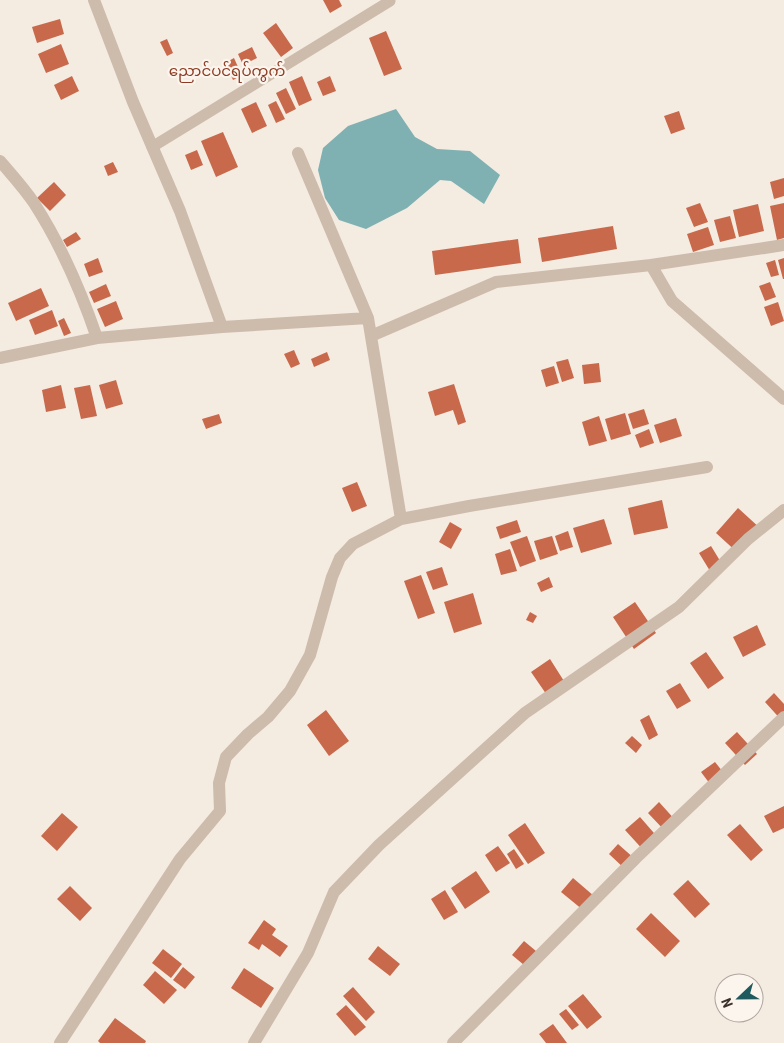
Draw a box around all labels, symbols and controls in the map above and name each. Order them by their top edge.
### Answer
district label: ညောင်ပင်ရပ်ကွက် [169,61,285,83]
north arrow [714,973,764,1023]
text: N [718,996,736,1010]

